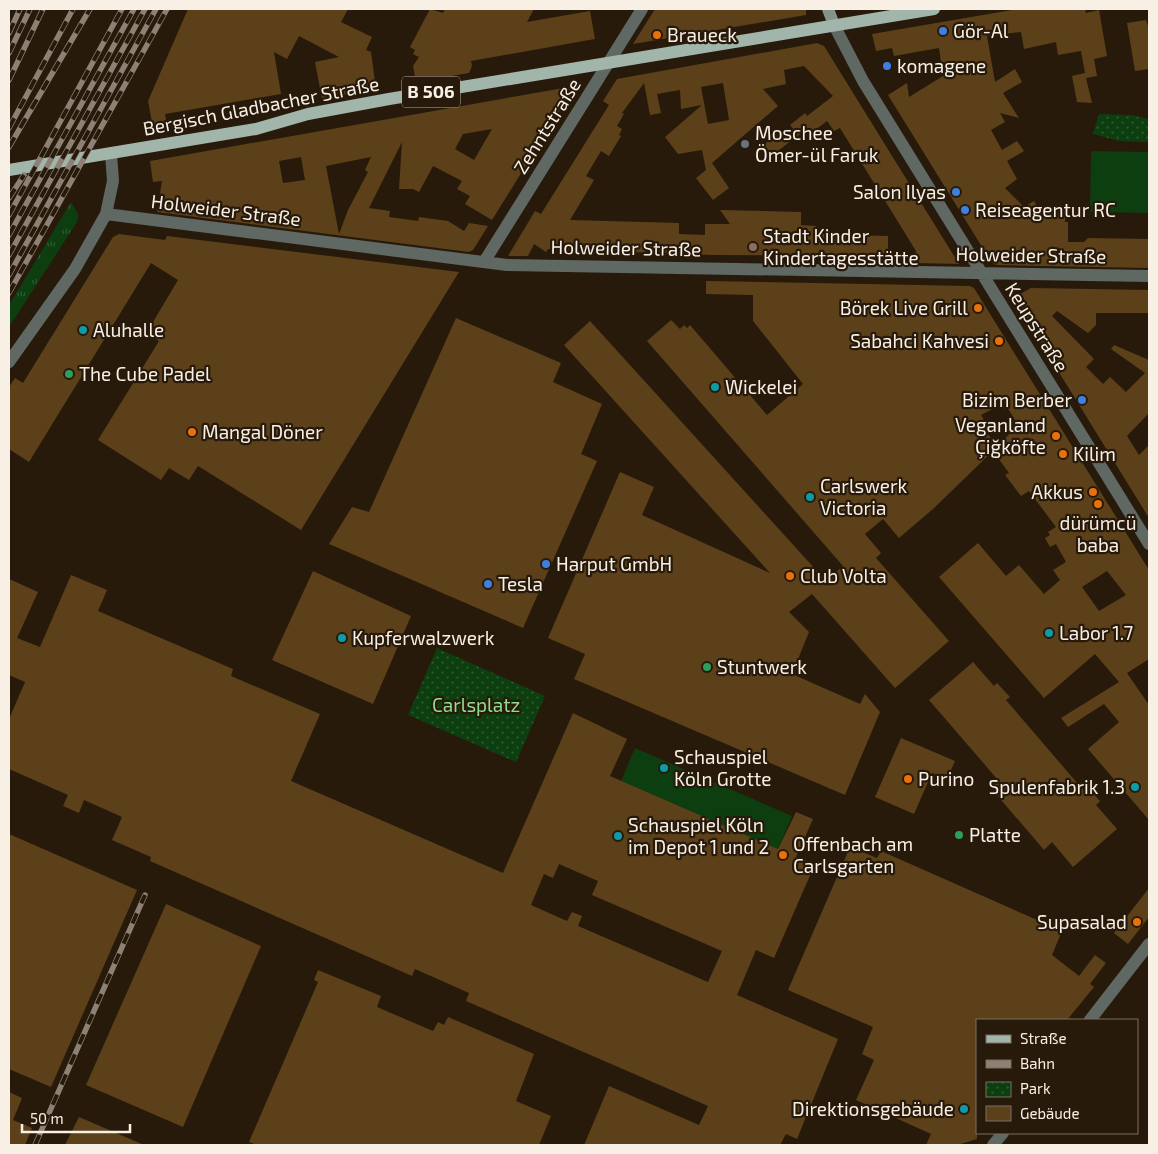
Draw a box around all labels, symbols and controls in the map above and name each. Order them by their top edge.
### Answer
place label: Gör-Al [953,19,1009,42]
place label: Braueck [667,23,737,46]
marker: Gör-Al [937,25,949,37]
marker: Braueck [651,29,663,41]
place label: komagene [897,54,986,77]
marker: komagene [881,60,893,72]
street label: Bergisch Gladbacher Straße [141,71,381,140]
street label: Zehntstraße [508,74,585,178]
road number: B 506 [402,76,460,108]
place label: Moschee Ömer-ül Faruk [755,121,879,166]
marker: Moschee Ömer-ül Faruk [739,138,751,150]
place label: Salon Ilyas [853,180,946,203]
marker: Salon Ilyas [950,186,962,198]
street label: Holweider Straße [150,189,302,230]
place label: Reiseagentur RC [975,198,1116,221]
marker: Reiseagentur RC [959,204,971,216]
place label: Stadt Kinder Kindertagesstätte [763,224,919,269]
street label: Holweider Straße [550,235,702,260]
marker: Stadt Kinder Kindertagesstätte [747,241,759,253]
street label: Holweider Straße [955,242,1107,267]
street label: Keupstraße [1001,278,1074,376]
place label: Börek Live Grill [840,296,968,319]
marker: Börek Live Grill [972,302,984,314]
place label: Aluhalle [93,318,164,341]
marker: Aluhalle [77,324,89,336]
place label: Sabahci Kahvesi [850,329,989,352]
marker: Sabahci Kahvesi [993,335,1005,347]
place label: The Cube Padel [79,362,211,385]
marker: The Cube Padel [63,368,75,380]
place label: Wickelei [725,375,797,398]
marker: Wickelei [709,381,721,393]
place label: Bizim Berber [962,388,1072,411]
marker: Bizim Berber [1076,394,1088,406]
place label: Veganland Çiğköfte [955,413,1046,459]
place label: Mangal Döner [202,420,323,443]
marker: Mangal Döner [186,426,198,438]
marker: Veganland Çiğköfte [1050,430,1062,442]
place label: Kilim [1073,442,1116,465]
marker: Kilim [1057,448,1069,460]
place label: Carlswerk Victoria [820,474,908,519]
place label: Akkus [1031,480,1083,503]
marker: Akkus [1087,486,1099,498]
marker: Carlswerk Victoria [804,491,816,503]
marker: dürümcü baba [1092,498,1104,510]
place label: dürümcü baba [1060,511,1136,556]
place label: Harput GmbH [556,552,672,575]
marker: Harput GmbH [540,558,552,570]
place label: Club Volta [800,564,887,587]
marker: Club Volta [784,570,796,582]
place label: Tesla [498,572,543,595]
marker: Tesla [482,578,494,590]
place label: Labor 1.7 [1059,621,1134,644]
place label: Kupferwalzwerk [352,626,495,649]
marker: Labor 1.7 [1043,627,1055,639]
marker: Kupferwalzwerk [336,632,348,644]
place label: Stuntwerk [717,655,807,678]
marker: Stuntwerk [701,661,713,673]
park label: Carlsplatz [432,693,520,716]
place label: Schauspiel Köln Grotte [674,745,771,790]
marker: Schauspiel Köln Grotte [658,762,670,774]
place label: Purino [918,767,974,790]
marker: Purino [902,773,914,785]
place label: Spulenfabrik 1.3 [989,775,1125,798]
marker: Spulenfabrik 1.3 [1129,781,1141,793]
place label: Schauspiel Köln im Depot 1 und 2 [628,813,769,858]
place label: Platte [969,823,1021,846]
marker: Platte [953,829,965,841]
marker: Schauspiel Köln im Depot 1 und 2 [612,830,624,842]
place label: Offenbach am Carlsgarten [793,832,913,877]
marker: Offenbach am Carlsgarten [777,849,789,861]
place label: Supasalad [1037,910,1127,933]
marker: Supasalad [1131,916,1143,928]
legend [976,1019,1138,1134]
text: Straße [1020,1029,1066,1047]
text: Bahn [1020,1054,1055,1072]
text: Park [1020,1079,1051,1097]
place label: Direktionsgebäude [792,1097,954,1120]
scale bar [22,1102,130,1134]
marker: Direktionsgebäude [958,1103,970,1115]
text: Gebäude [1020,1104,1079,1122]
text: 50 m [30,1109,64,1127]

